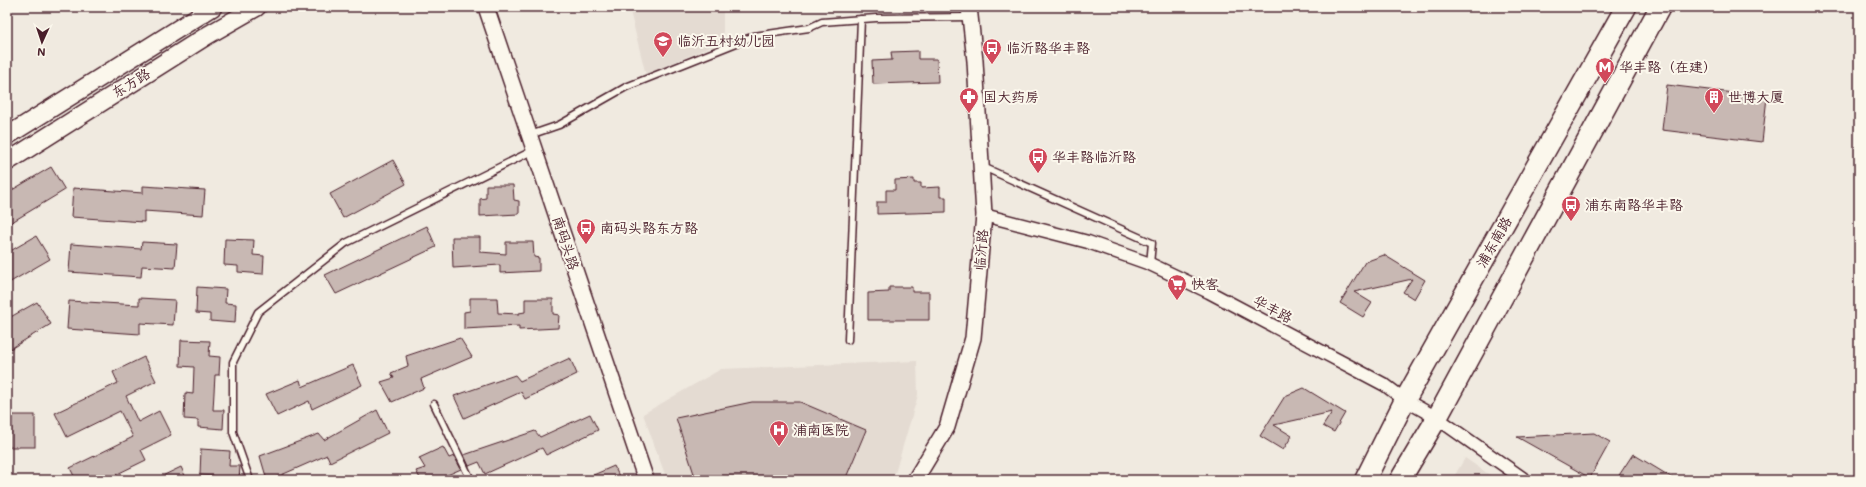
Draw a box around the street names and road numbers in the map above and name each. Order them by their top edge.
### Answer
street label: 东方路 [108,63,154,102]
street label: 南码头路 [549,213,584,272]
street label: 浦东南路 [1471,213,1516,271]
street label: 临沂路 [969,228,992,272]
street label: 华丰路 [1250,290,1296,327]

